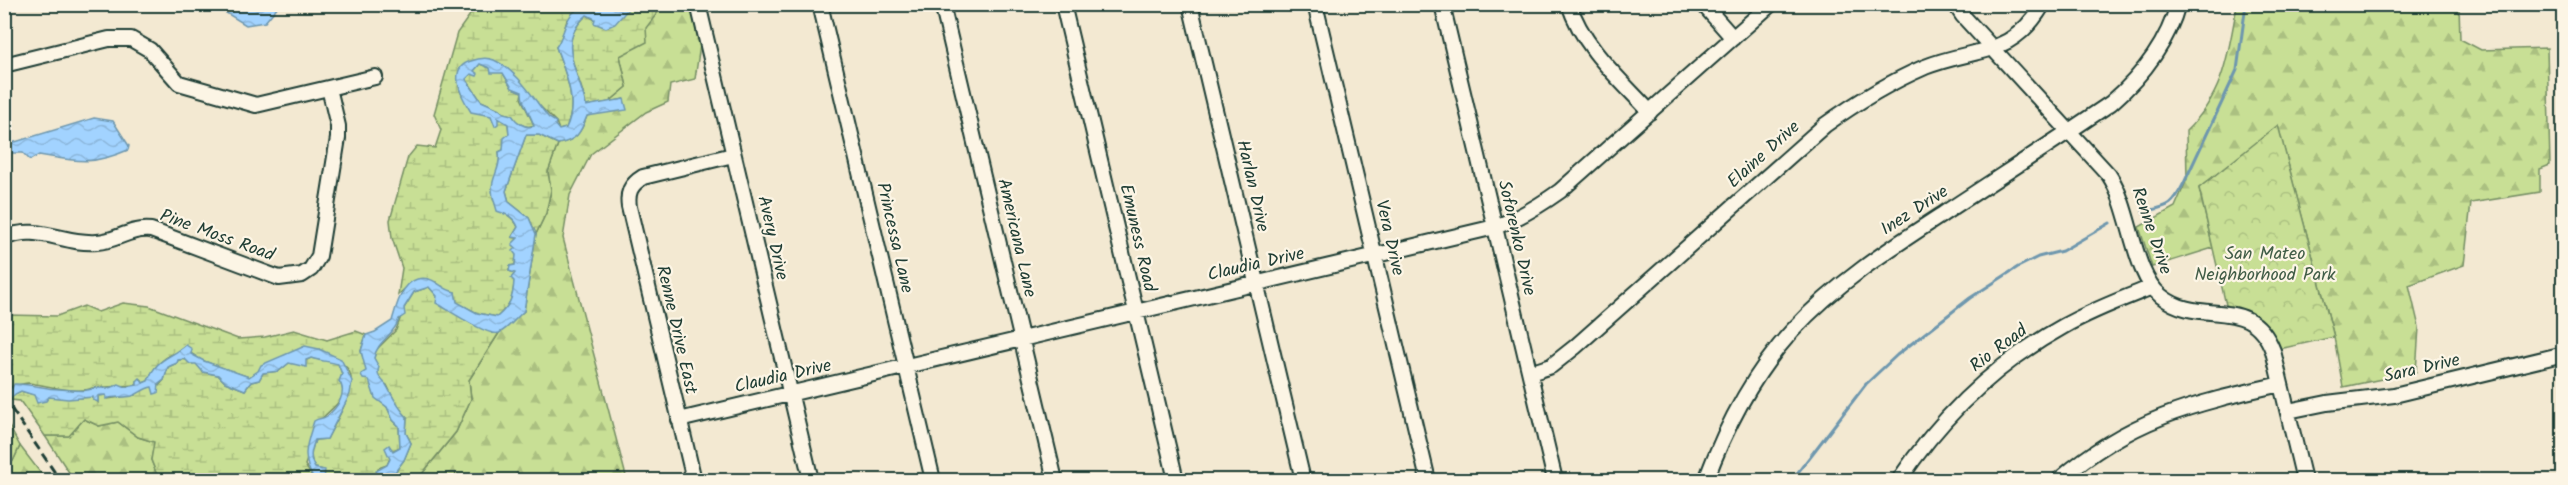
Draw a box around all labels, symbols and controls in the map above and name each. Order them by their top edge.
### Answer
street label: Elaine Drive [1721,114,1807,196]
street label: Harlan Drive [1227,137,1277,235]
street label: Americana Lane [988,176,1044,300]
street label: Soforenko Drive [1489,177,1543,299]
street label: Inez Drive [1875,178,1955,244]
street label: Princessa Lane [867,180,921,296]
street label: Emuness Road [1111,181,1164,296]
street label: Renne Drive [2123,183,2179,279]
street label: Avery Drive [748,193,796,283]
street label: Vera Drive [1366,197,1412,279]
street label: Pine Moss Road [156,202,279,270]
street label: Claudia Drive [1205,240,1307,290]
park label: San Mateo Neighborhood Park [2194,240,2336,290]
street label: Renne Drive East [647,263,705,398]
street label: Rio Road [1964,317,2035,381]
street label: Sara Drive [2381,346,2463,392]
street label: Claudia Drive [732,352,834,402]

